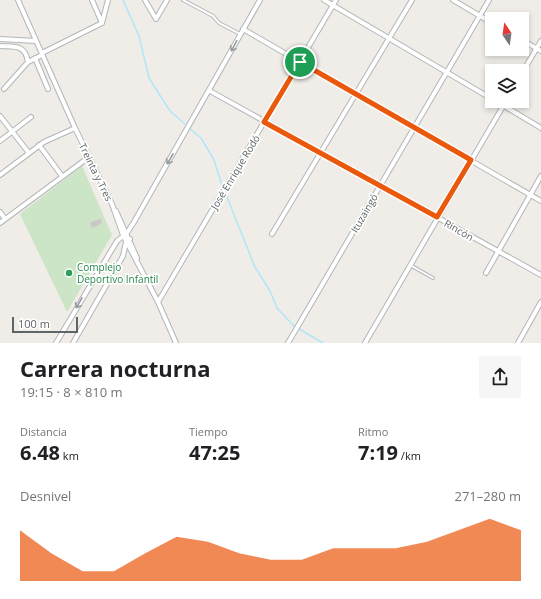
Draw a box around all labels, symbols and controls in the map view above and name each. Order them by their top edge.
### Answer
north arrow [485,12,529,56]
map controls [485,12,529,108]
one-way arrow [230,40,237,52]
pin [283,45,317,79]
icon: arrive [289,51,311,73]
button: layers [485,64,529,108]
street label: José Enrique Rodó [207,132,263,213]
street label: Treinta y Tres [76,141,116,204]
one-way arrow [166,153,174,165]
street label: Ituzaingó [347,191,381,235]
street label: Rincón [442,216,476,244]
place label: Complejo Deportivo Infantil [77,260,158,286]
marker: Complejo Deportivo Infantil [64,268,74,278]
one-way arrow [75,297,83,309]
scale bar [12,315,78,334]
text: 100 m [18,316,50,331]
text: Carrera nocturna [20,353,210,383]
button: share [479,356,521,398]
text: 19:15 · 8 × 810 m [20,383,123,401]
text: Distancia [20,424,67,439]
text: Tiempo [189,424,228,439]
text: Ritmo [358,424,388,439]
text: 6.48 [20,439,60,466]
text: 47:25 [189,439,240,466]
text: 7:19 [358,439,398,466]
text: km [60,448,79,463]
text: /km [398,448,421,463]
text: Desnivel [20,487,71,505]
text: 271–280 m [454,487,521,505]

